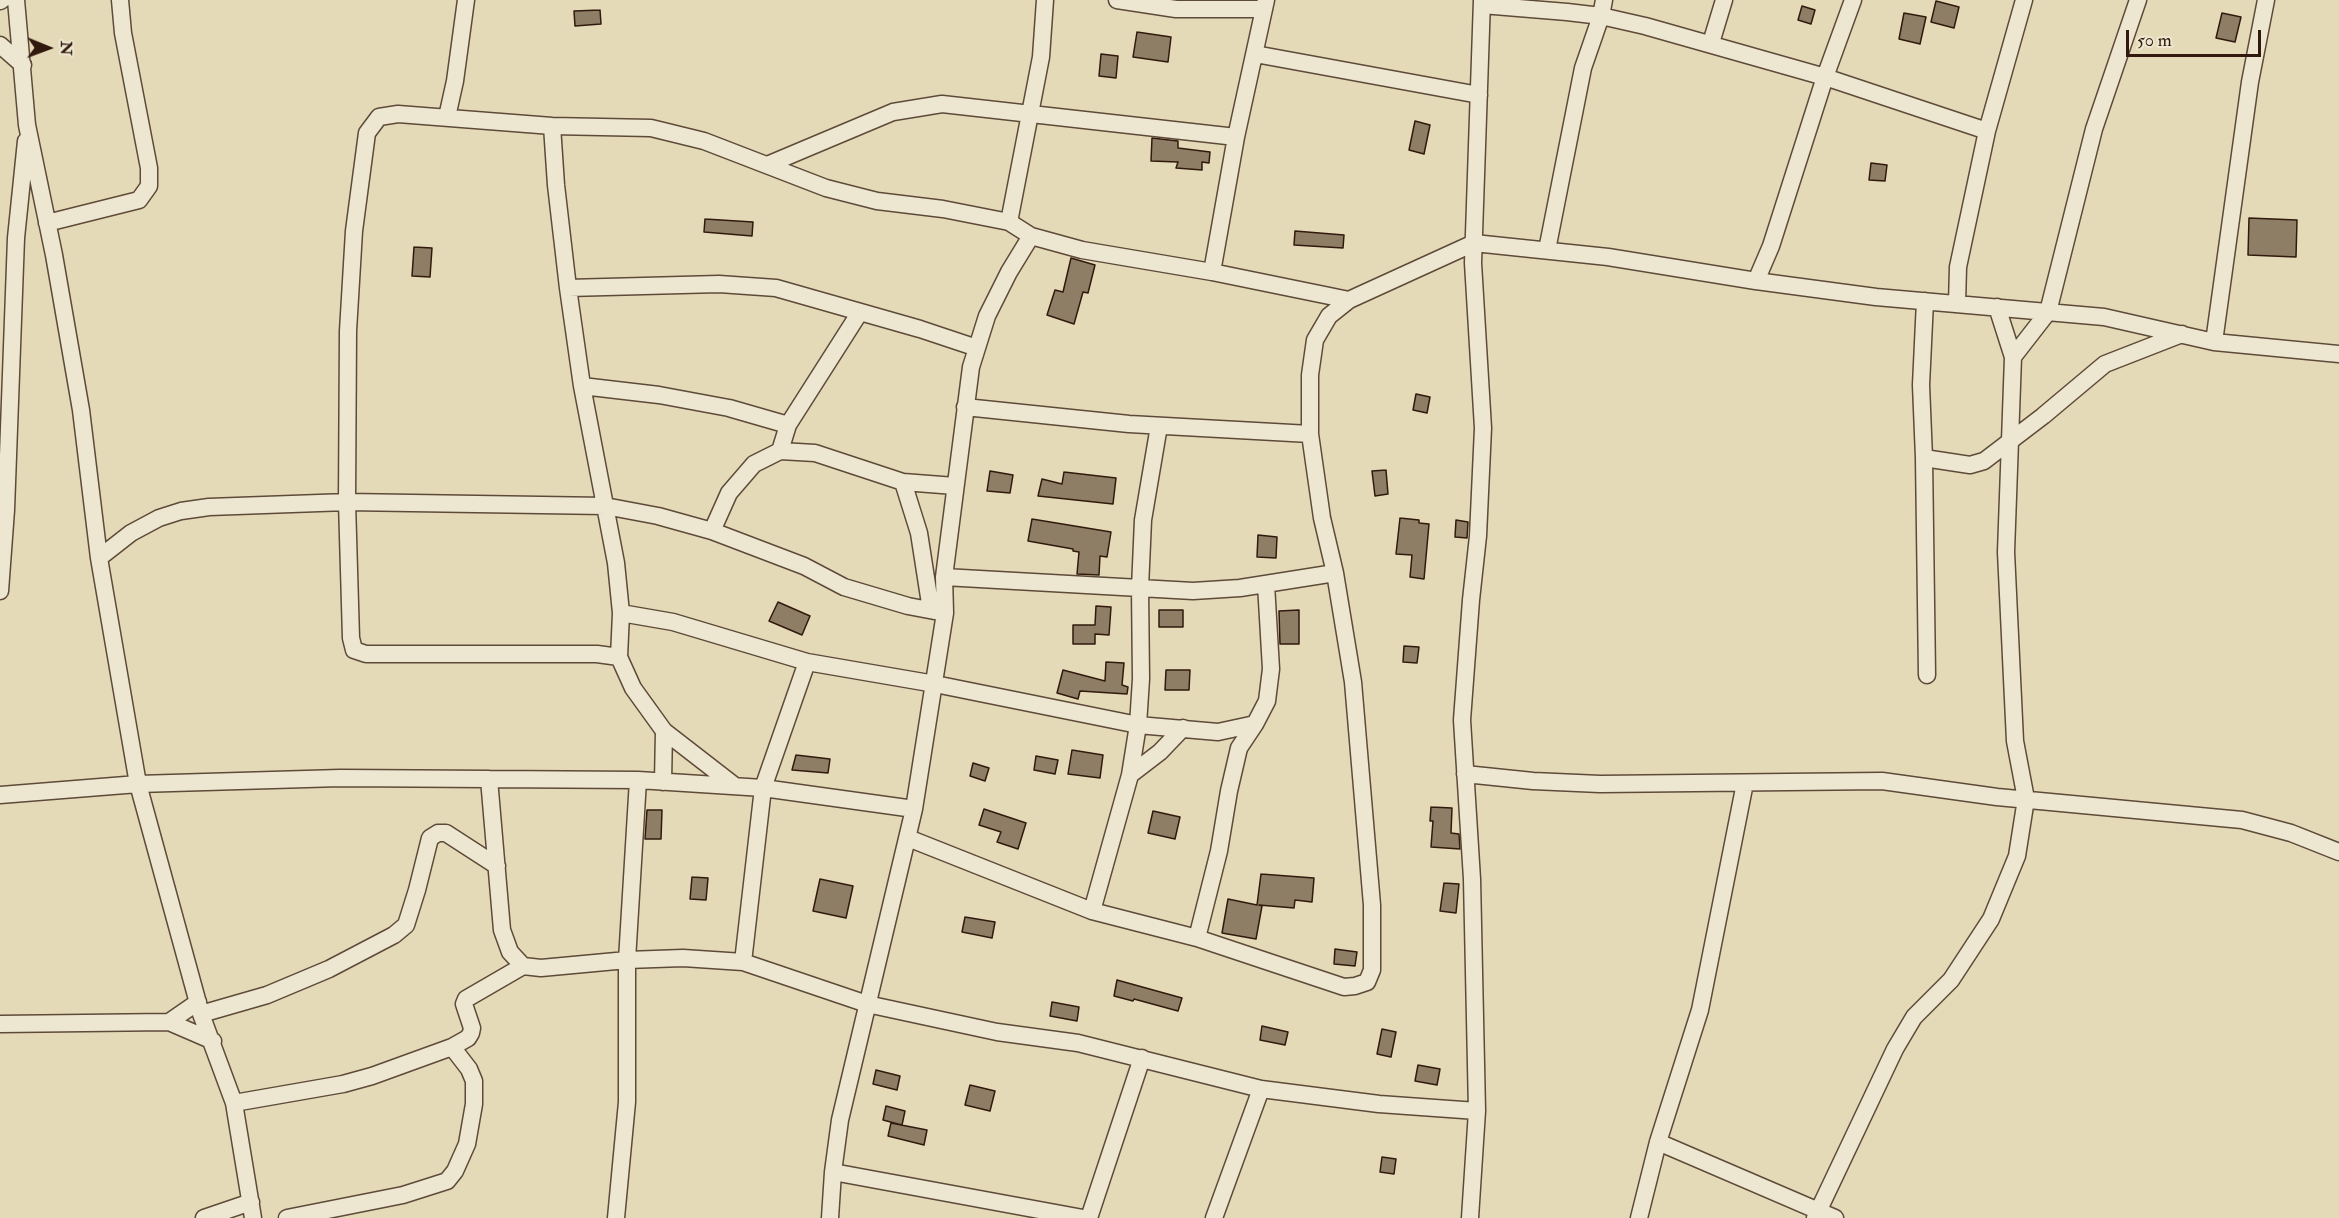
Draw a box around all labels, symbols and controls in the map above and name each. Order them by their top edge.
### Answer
north arrow [18,18,78,78]
scale bar [2129,18,2264,56]
text: 50 m [2137,29,2172,52]
text: N [56,41,76,56]

